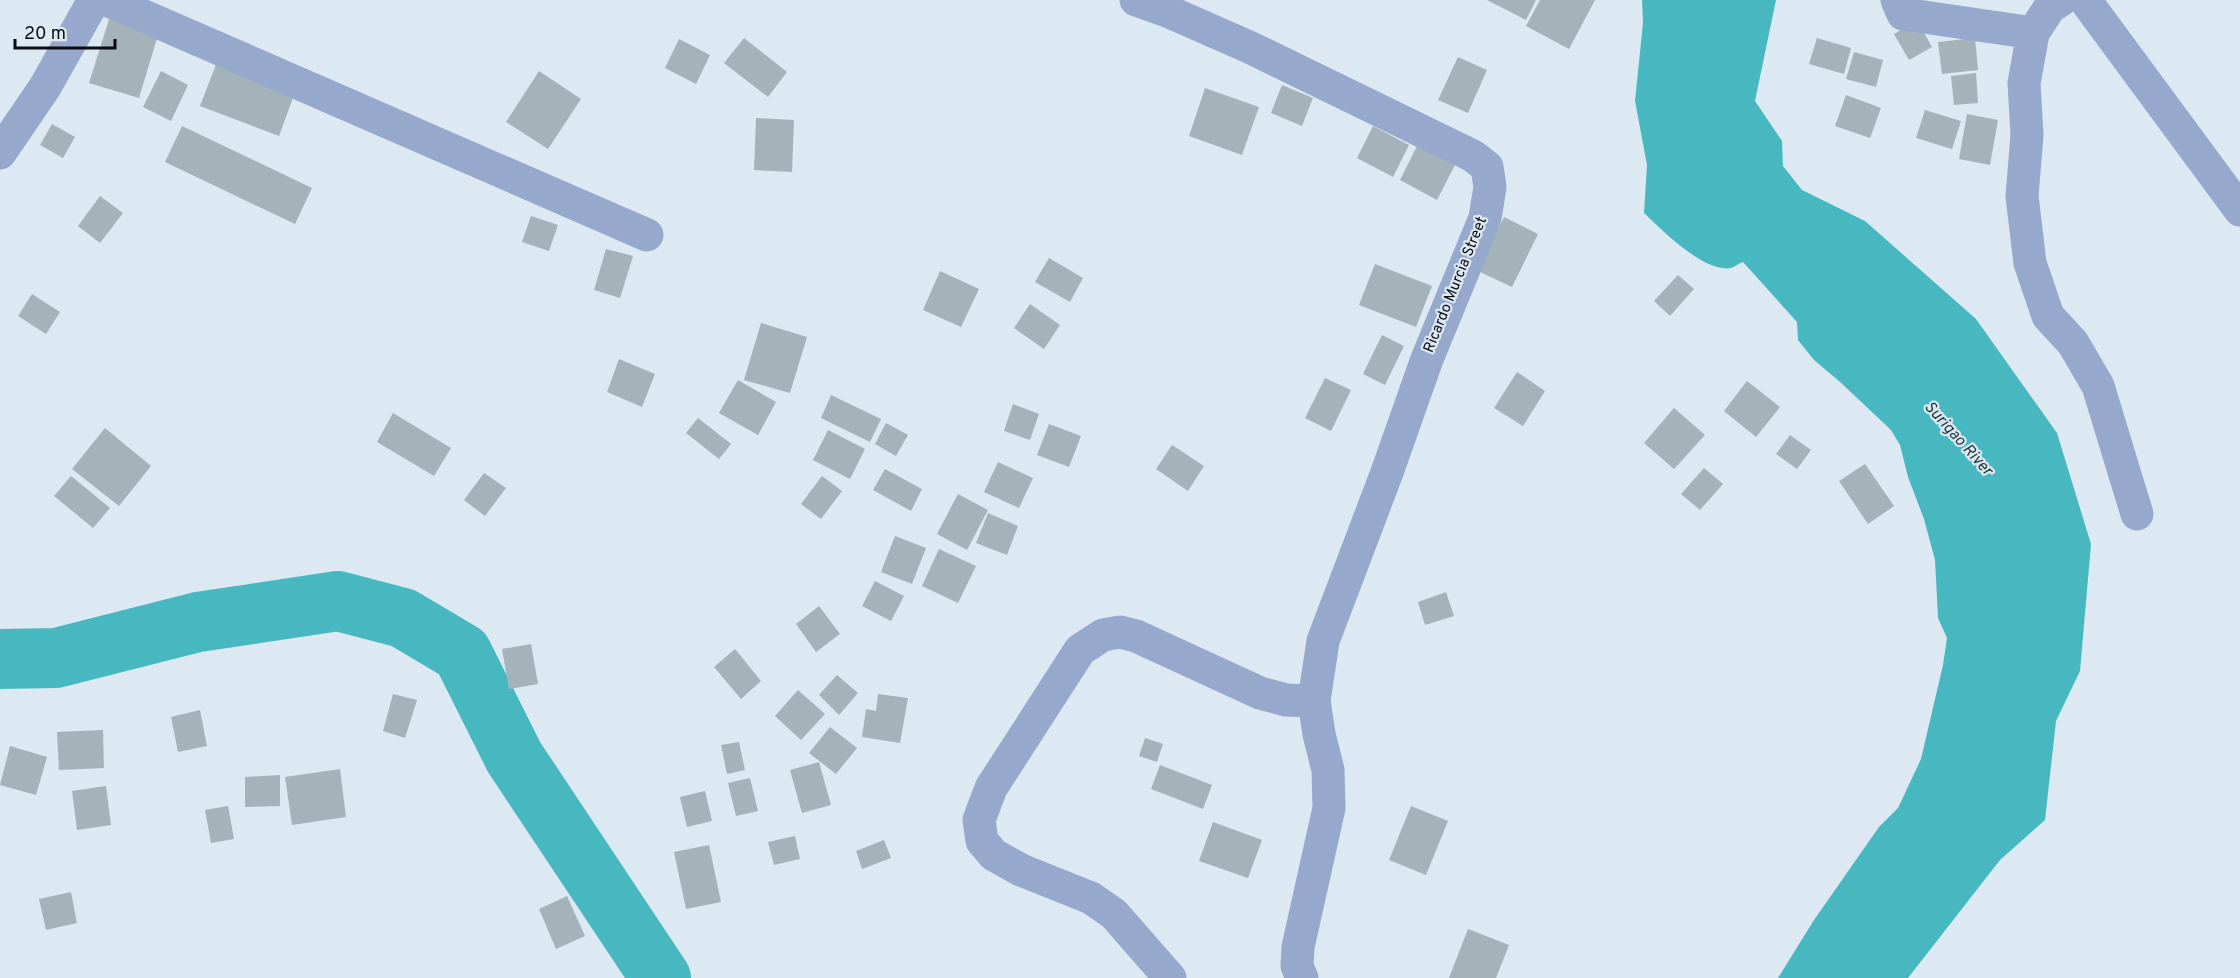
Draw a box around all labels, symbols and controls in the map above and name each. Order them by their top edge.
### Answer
scale bar [15,12,116,50]
text: 20 m [24,23,66,46]
street label: Ricardo Murcia Street [1420,214,1492,356]
water label: Surigao River [1919,398,1998,482]

